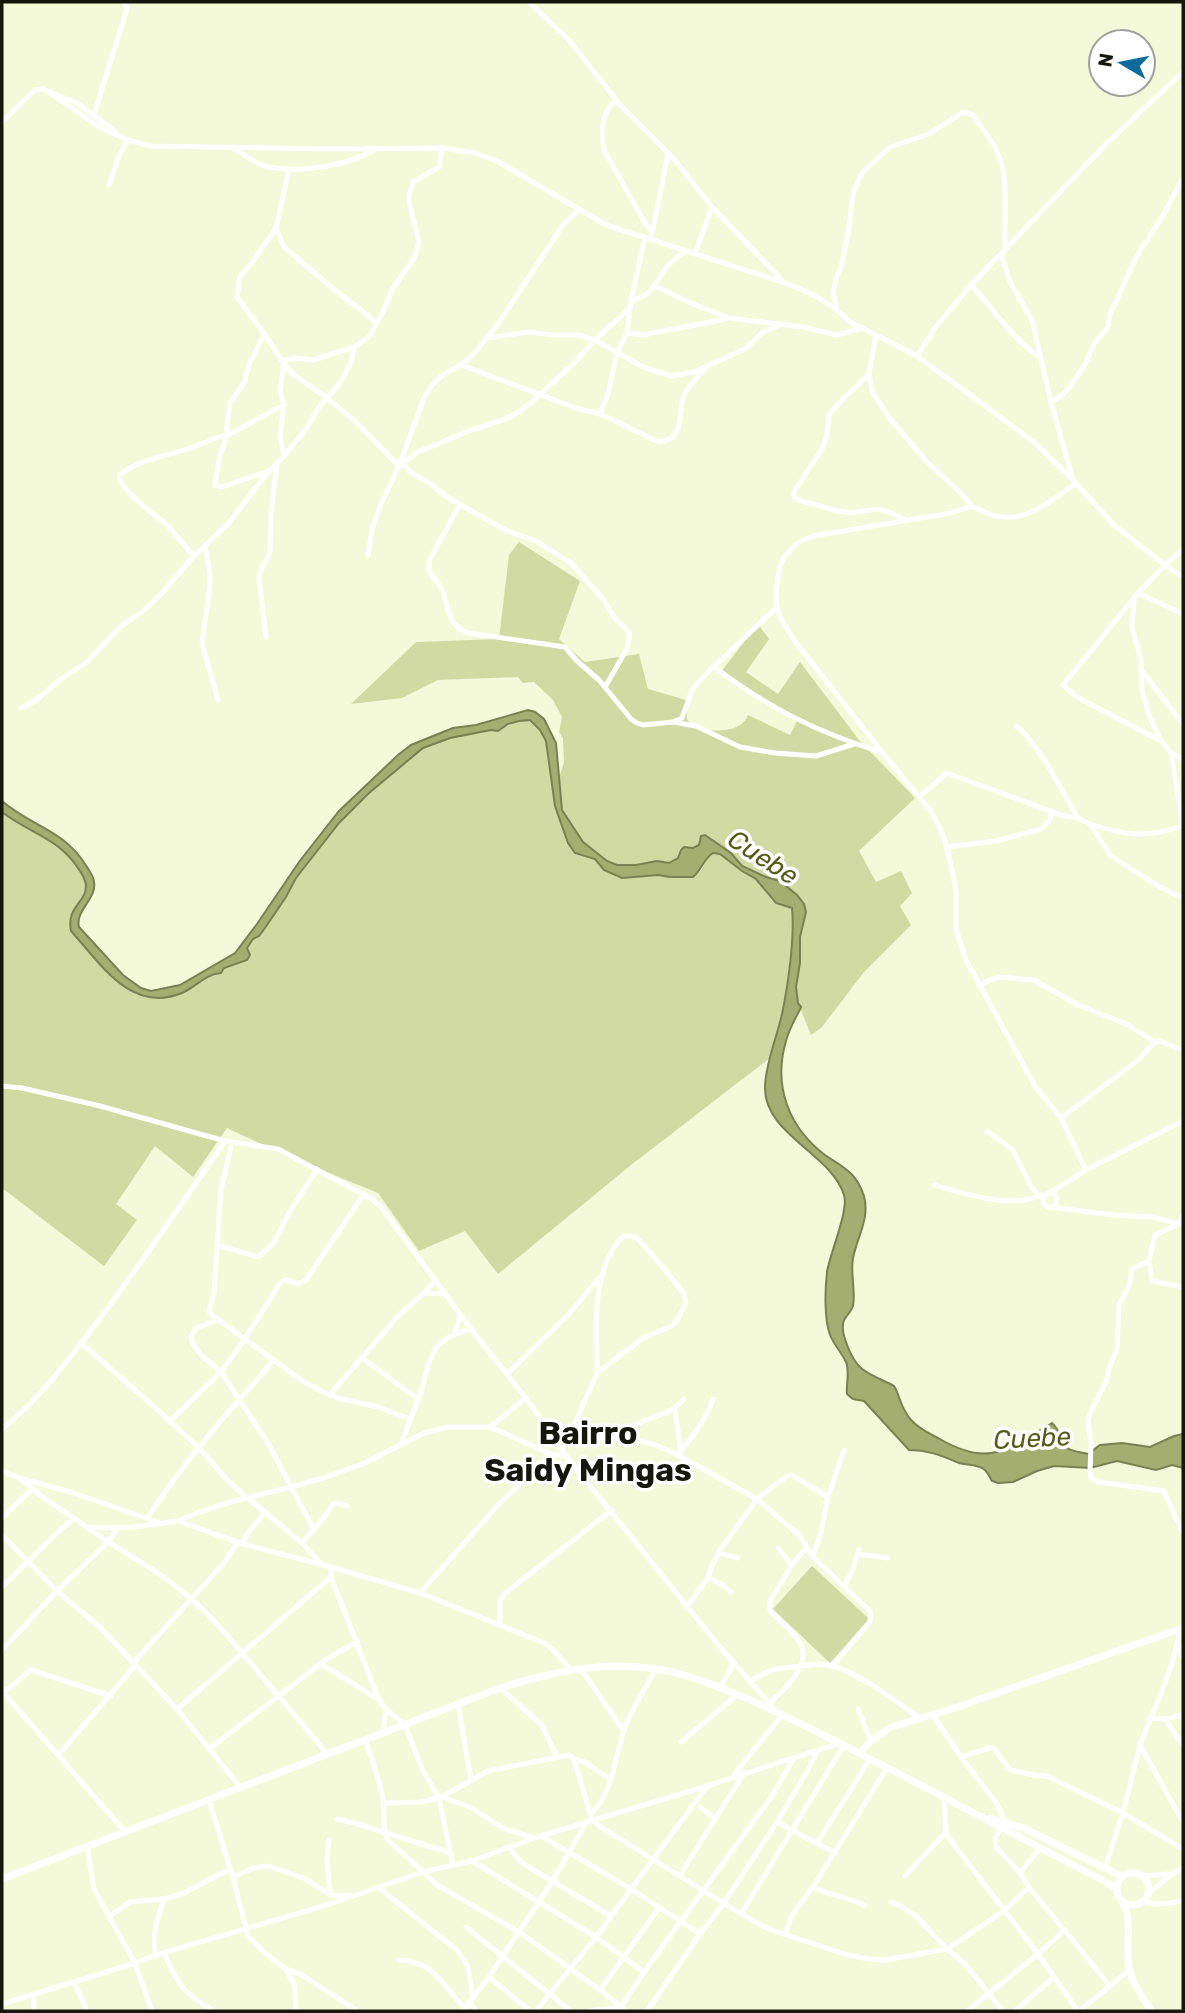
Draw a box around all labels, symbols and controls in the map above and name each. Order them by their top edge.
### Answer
north arrow [1087,28,1157,98]
text: N [1093,51,1118,69]
water label: Cuebe [722,823,804,892]
district label: Bairro Saidy Mingas [484,1414,692,1489]
water label: Cuebe [993,1421,1072,1456]

